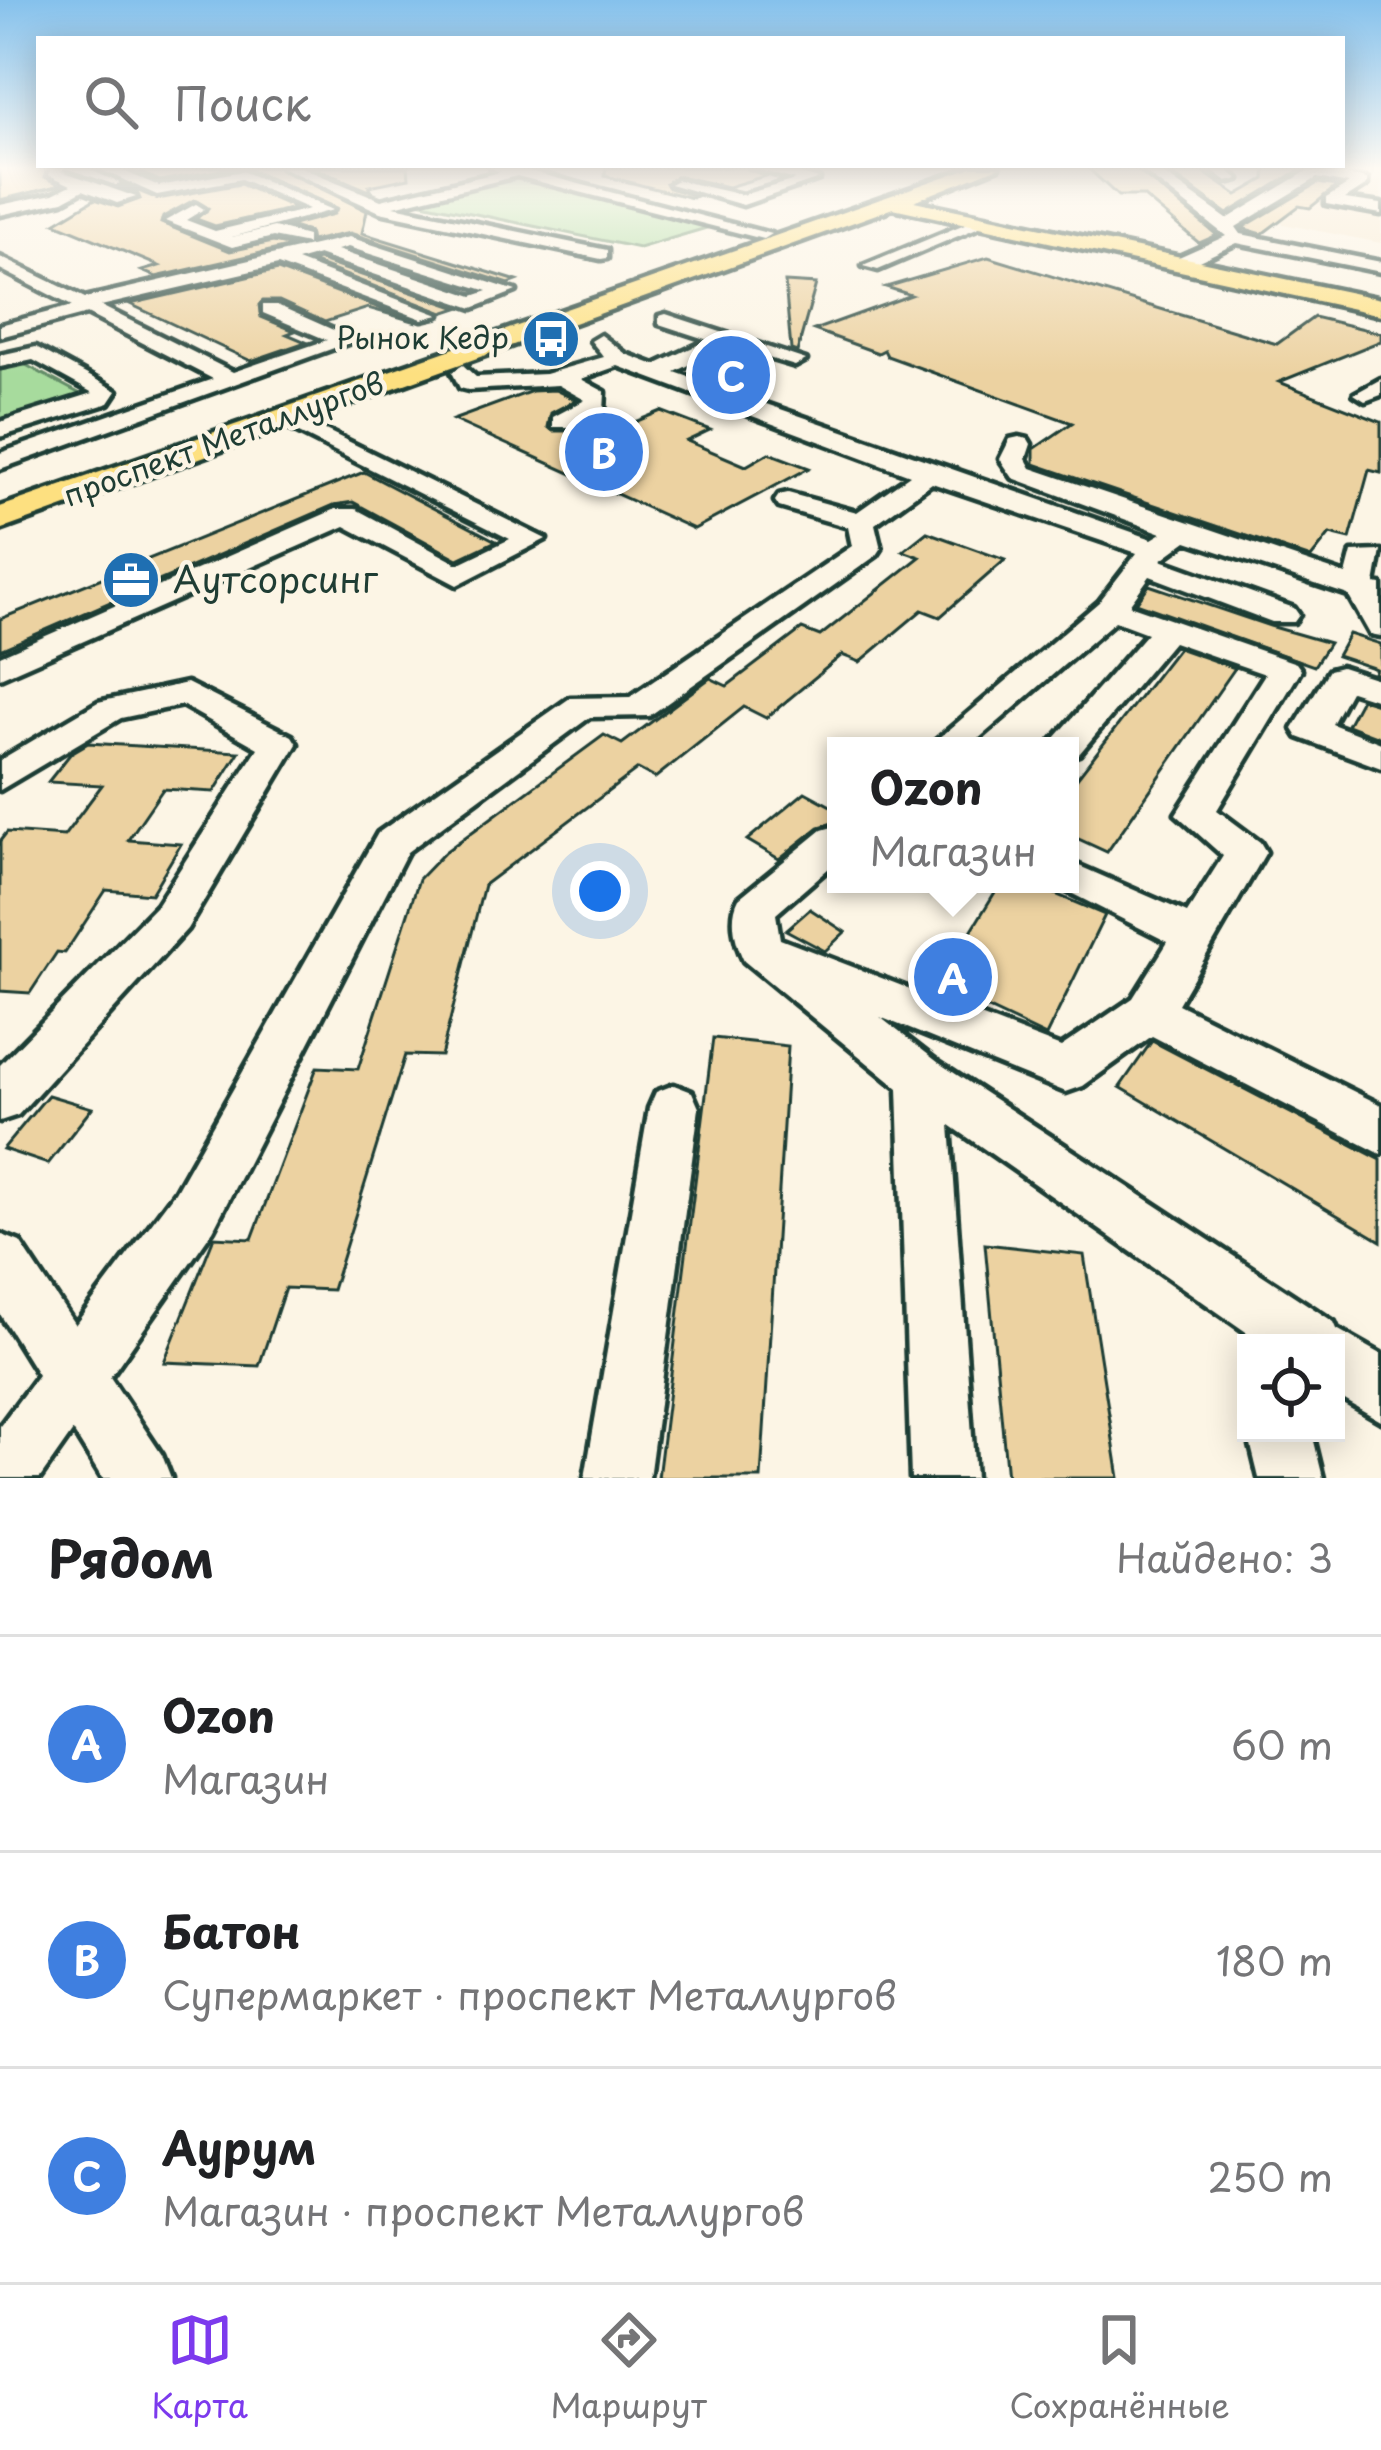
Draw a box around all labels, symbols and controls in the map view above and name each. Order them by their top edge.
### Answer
search box [36,36,1345,168]
text: Поиск [174,68,311,136]
icon: search [78,69,144,135]
bus stop icon: Рынок Кедр [520,308,582,370]
place label: Рынок Кедр [336,314,509,359]
pin: C [692,330,770,420]
street label: проспект Металлургов [57,359,390,517]
pin: B [565,407,643,497]
office icon: Аутсорсинг [100,549,162,611]
place label: Аутсорсинг [173,551,379,605]
popup [827,737,1079,893]
text: Ozon [869,752,983,820]
text: Магазин [869,820,1037,879]
your location [570,861,630,921]
pin: A [914,932,992,1022]
map controls [1237,1334,1345,1442]
button: locate [1237,1334,1345,1442]
text: Рядом [48,1518,214,1595]
text: Найдено: 3 [1116,1527,1333,1586]
text: Ozon [162,1680,275,1748]
text: A [72,1714,102,1773]
text: 60 m [1231,1714,1333,1773]
text: Магазин [162,1748,329,1807]
text: Батон [162,1896,301,1964]
text: B [74,1930,100,1989]
text: 180 m [1216,1930,1333,1989]
text: Супермаркет · проспект Металлургов [162,1964,897,2023]
text: Аурум [162,2112,316,2180]
text: C [72,2146,102,2205]
text: 250 m [1208,2146,1333,2205]
text: Магазин · проспект Металлургов [162,2180,804,2239]
tab: Карта [151,2307,248,2429]
tab: Маршрут [551,2307,707,2429]
tab: Сохранённые [1009,2307,1230,2429]

